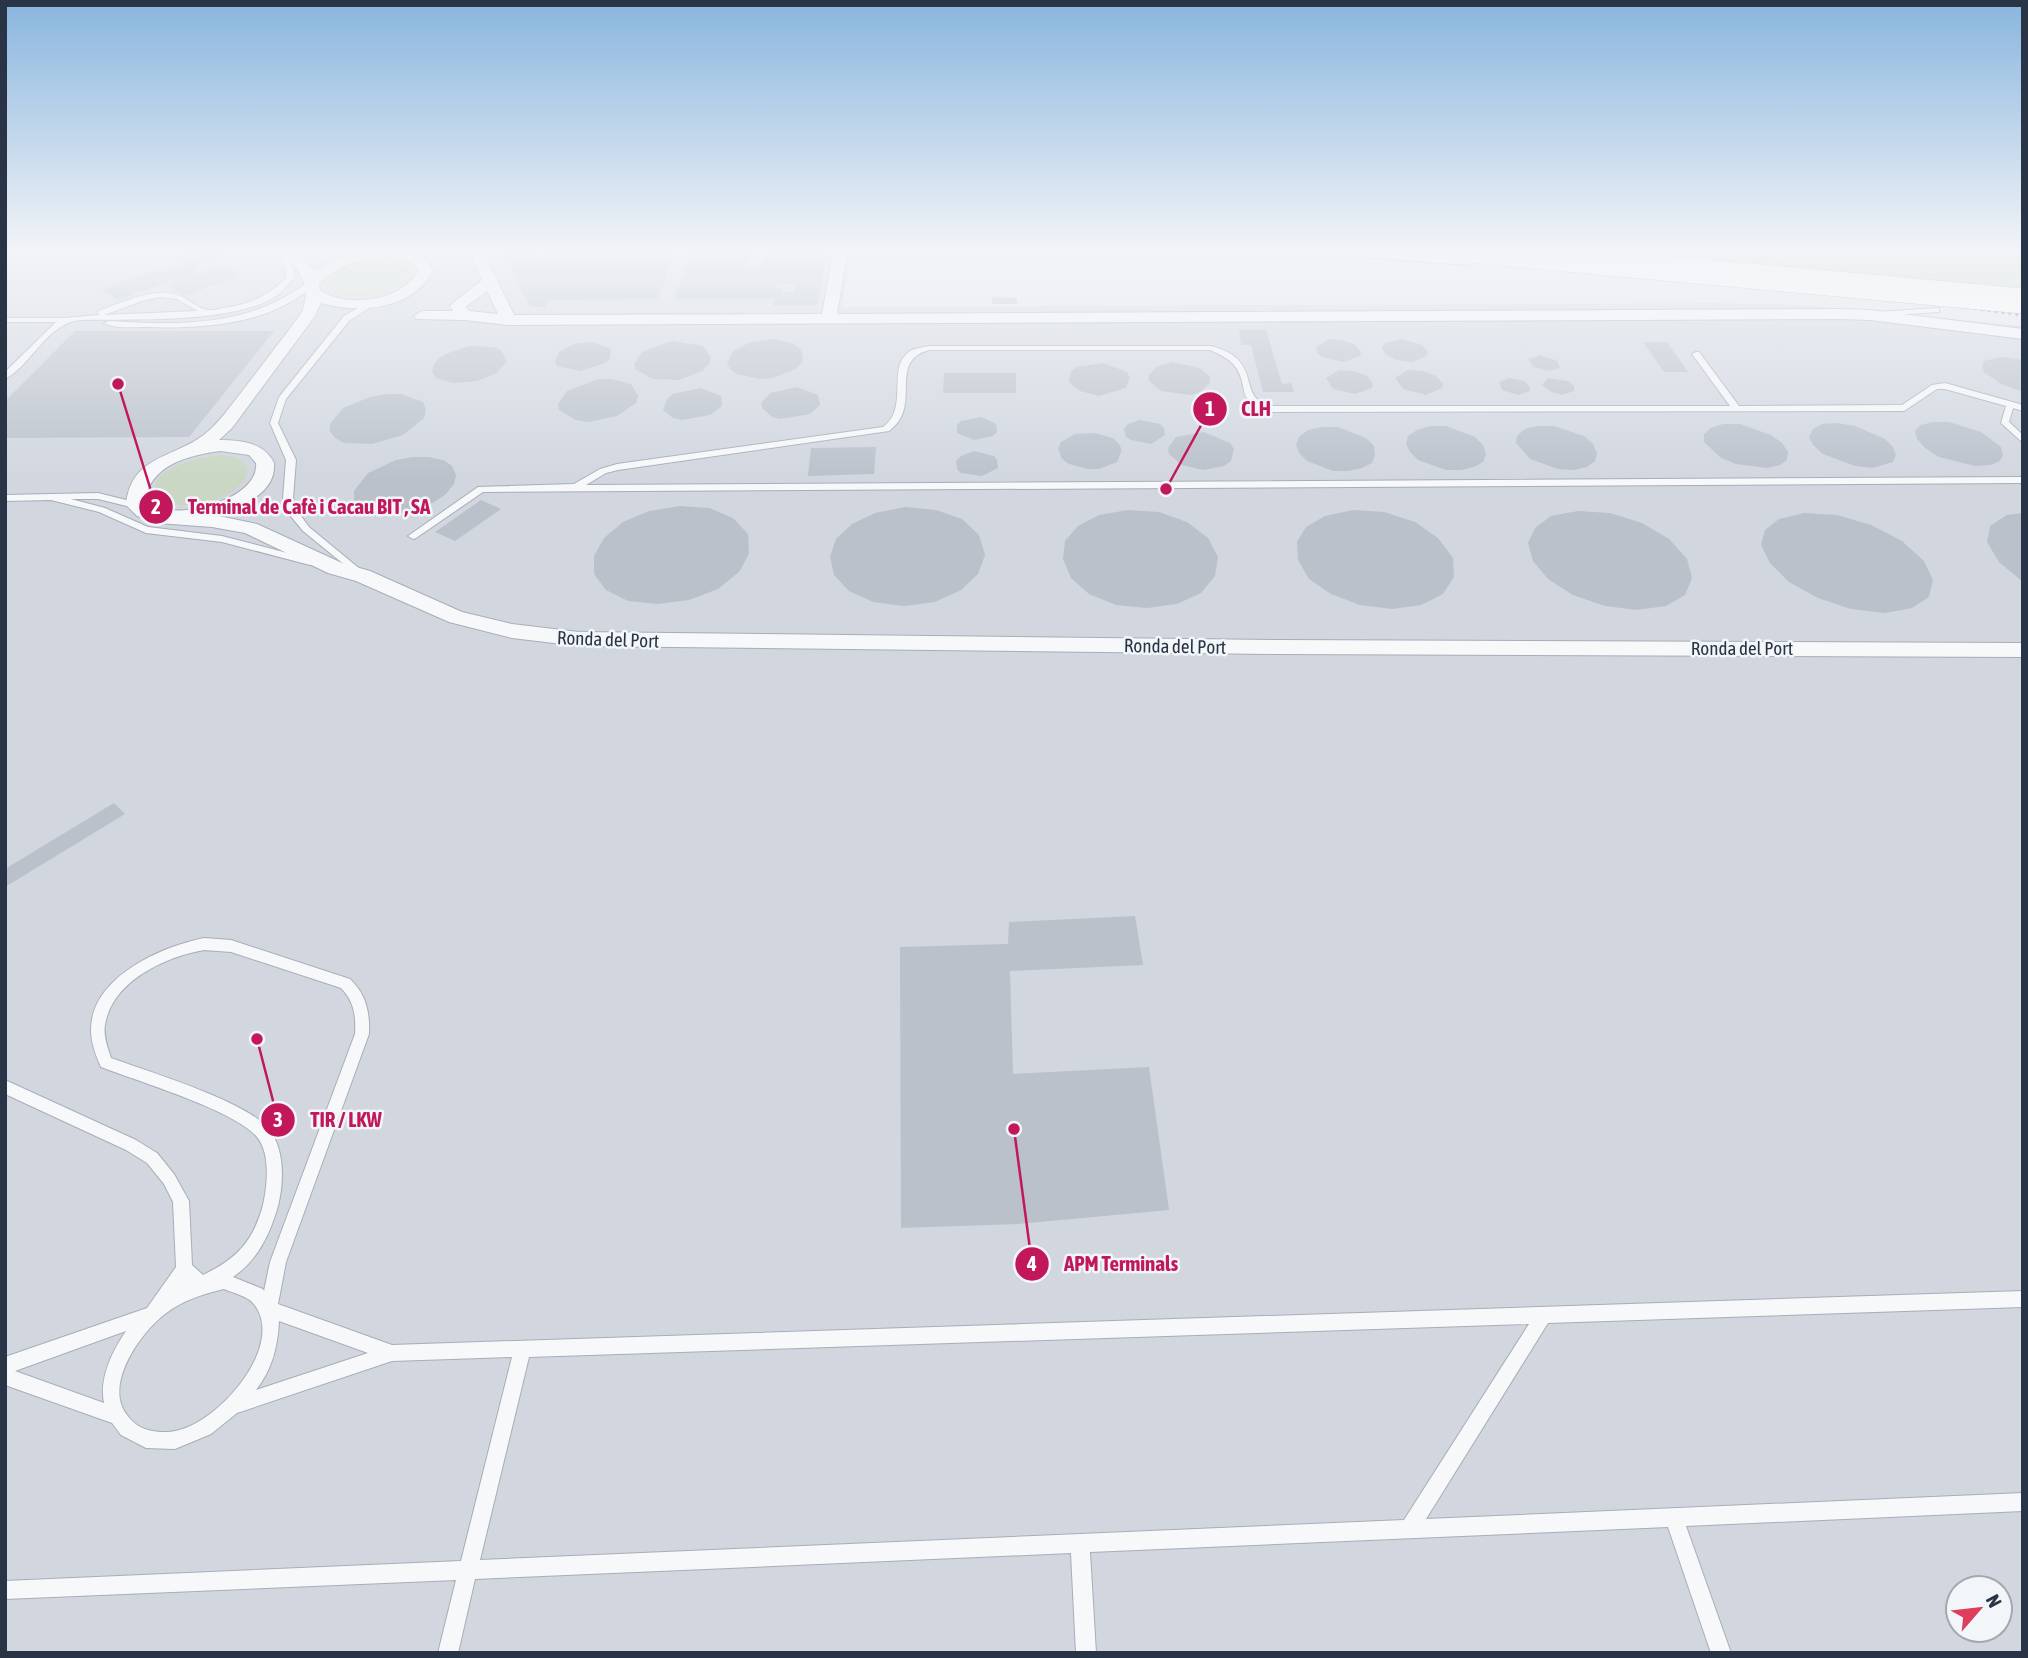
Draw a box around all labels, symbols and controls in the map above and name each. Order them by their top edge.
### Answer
callout: CLH [1192,388,1285,430]
text: 1 [1205,396,1215,420]
text: CLH [1241,396,1271,420]
callout: Terminal de Cafè i Cacau BIT , SA [138,486,444,528]
text: 2 [151,494,161,518]
text: Terminal de Cafè i Cacau BIT , SA [188,494,431,518]
street label: Ronda del Port [556,626,660,652]
street label: Ronda del Port [1124,634,1226,658]
street label: Ronda del Port [1691,637,1793,659]
callout: TIR / LKW [261,1099,395,1141]
text: 3 [273,1107,283,1131]
text: TIR / LKW [310,1107,383,1131]
callout: APM Terminals [1014,1243,1192,1285]
text: 4 [1026,1251,1037,1275]
text: APM Terminals [1063,1251,1179,1275]
north arrow [1944,1574,2014,1644]
text: N [1982,1591,2006,1611]

